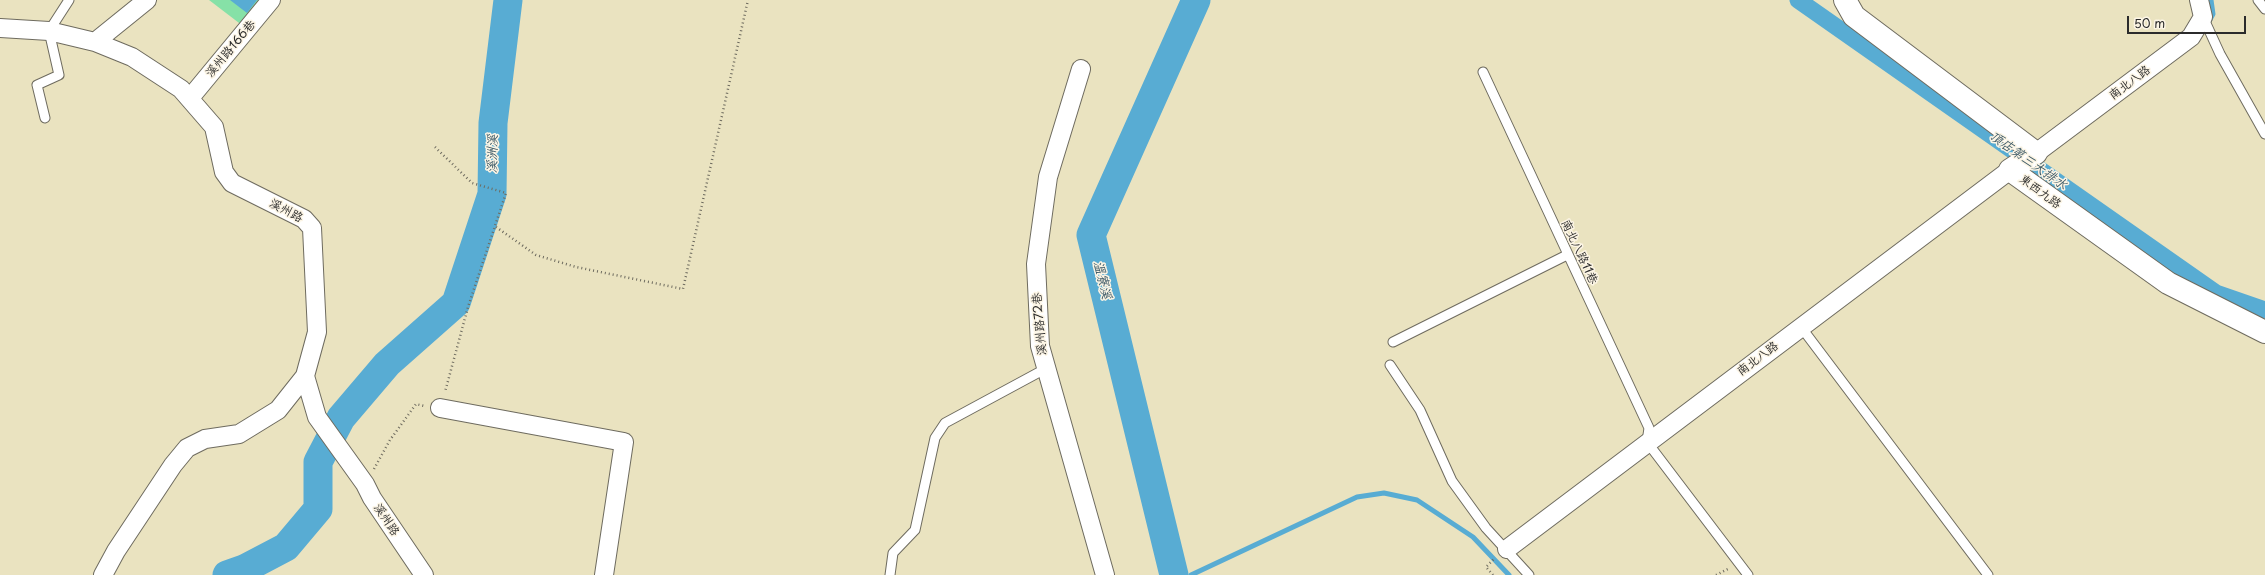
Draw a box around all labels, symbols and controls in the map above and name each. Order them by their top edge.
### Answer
scale bar [2129,8,2248,34]
text: 50 m [2134,14,2165,32]
street label: 溪州路166巷 [203,18,259,80]
street label: 南北八路 [2106,63,2154,103]
water label: 頂店第三大排水 [1986,129,2070,193]
water label: 溪洲溪 [485,134,501,174]
street label: 東西九路 [2016,172,2064,212]
street label: 溪州路 [267,196,305,226]
street label: 南北八路11巷 [1558,217,1600,287]
water label: 溫寮溪 [1090,259,1114,301]
street label: 溪州路72巷 [1030,292,1050,356]
street label: 南北八路 [1734,339,1782,379]
street label: 溪州路 [370,501,402,539]

